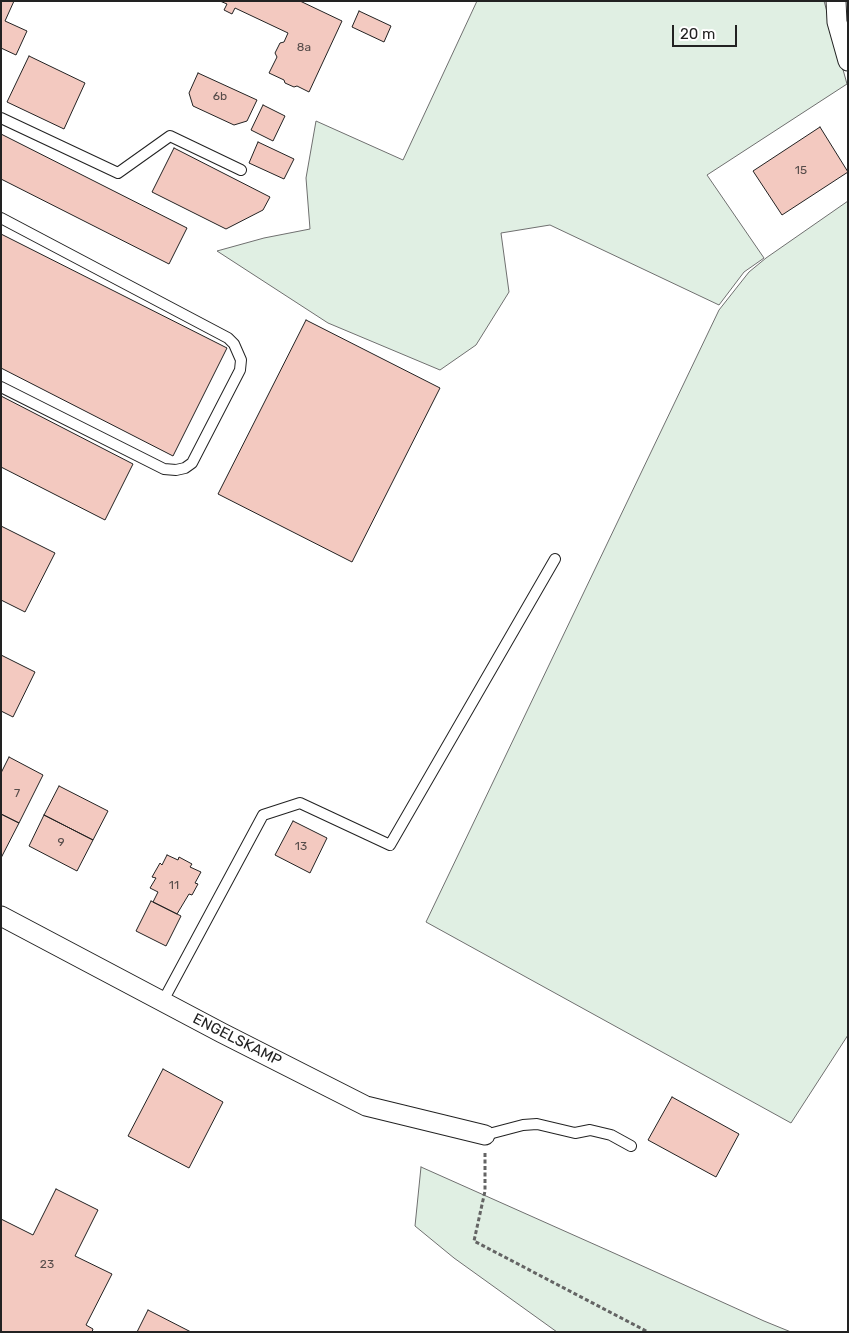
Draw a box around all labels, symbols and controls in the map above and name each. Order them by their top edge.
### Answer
scale bar [674,15,739,47]
text: 20 m [680,25,715,43]
house number: 8a [297,41,311,55]
house number: 6b [213,90,227,104]
house number: 15 [795,164,807,178]
house number: 7 [14,787,20,801]
house number: 9 [57,836,65,850]
house number: 13 [295,840,307,854]
house number: 11 [169,879,179,893]
street label: ENGELSKAMP [190,1010,284,1070]
house number: 23 [40,1258,54,1272]

